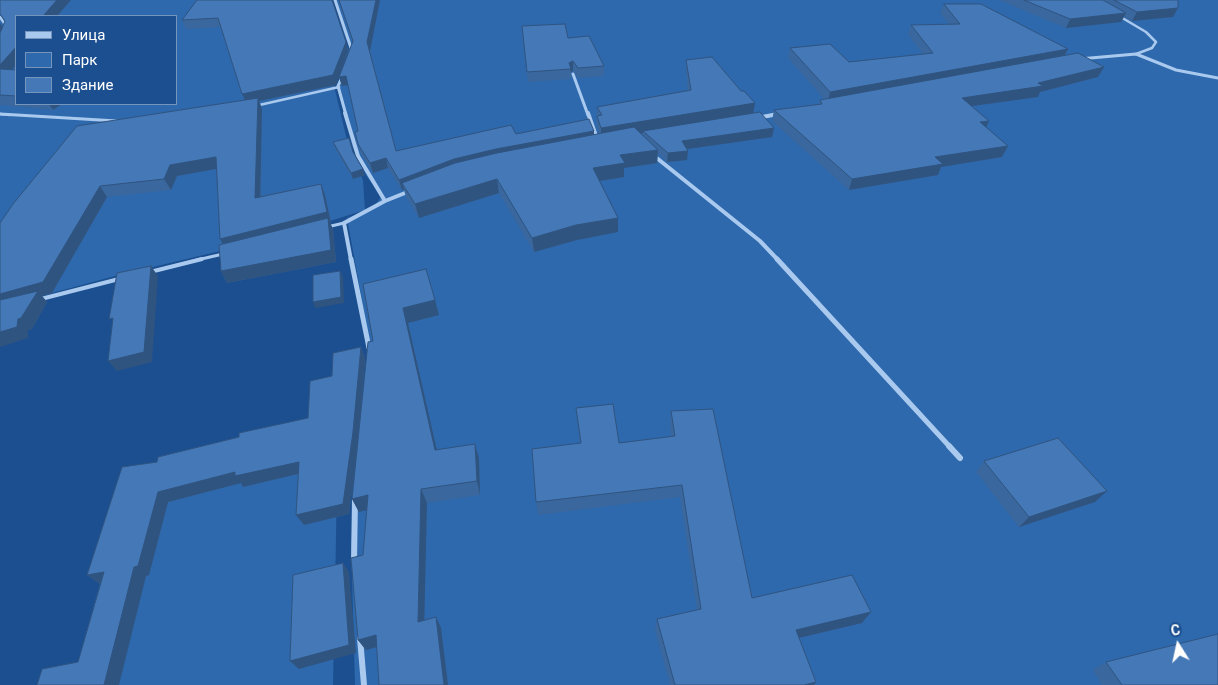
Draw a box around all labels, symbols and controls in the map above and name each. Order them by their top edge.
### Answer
legend [15,15,178,105]
text: Улица [62,26,105,44]
text: Парк [62,51,97,69]
text: Здание [62,76,113,94]
north arrow [1153,620,1203,670]
text: С [1169,622,1181,639]

